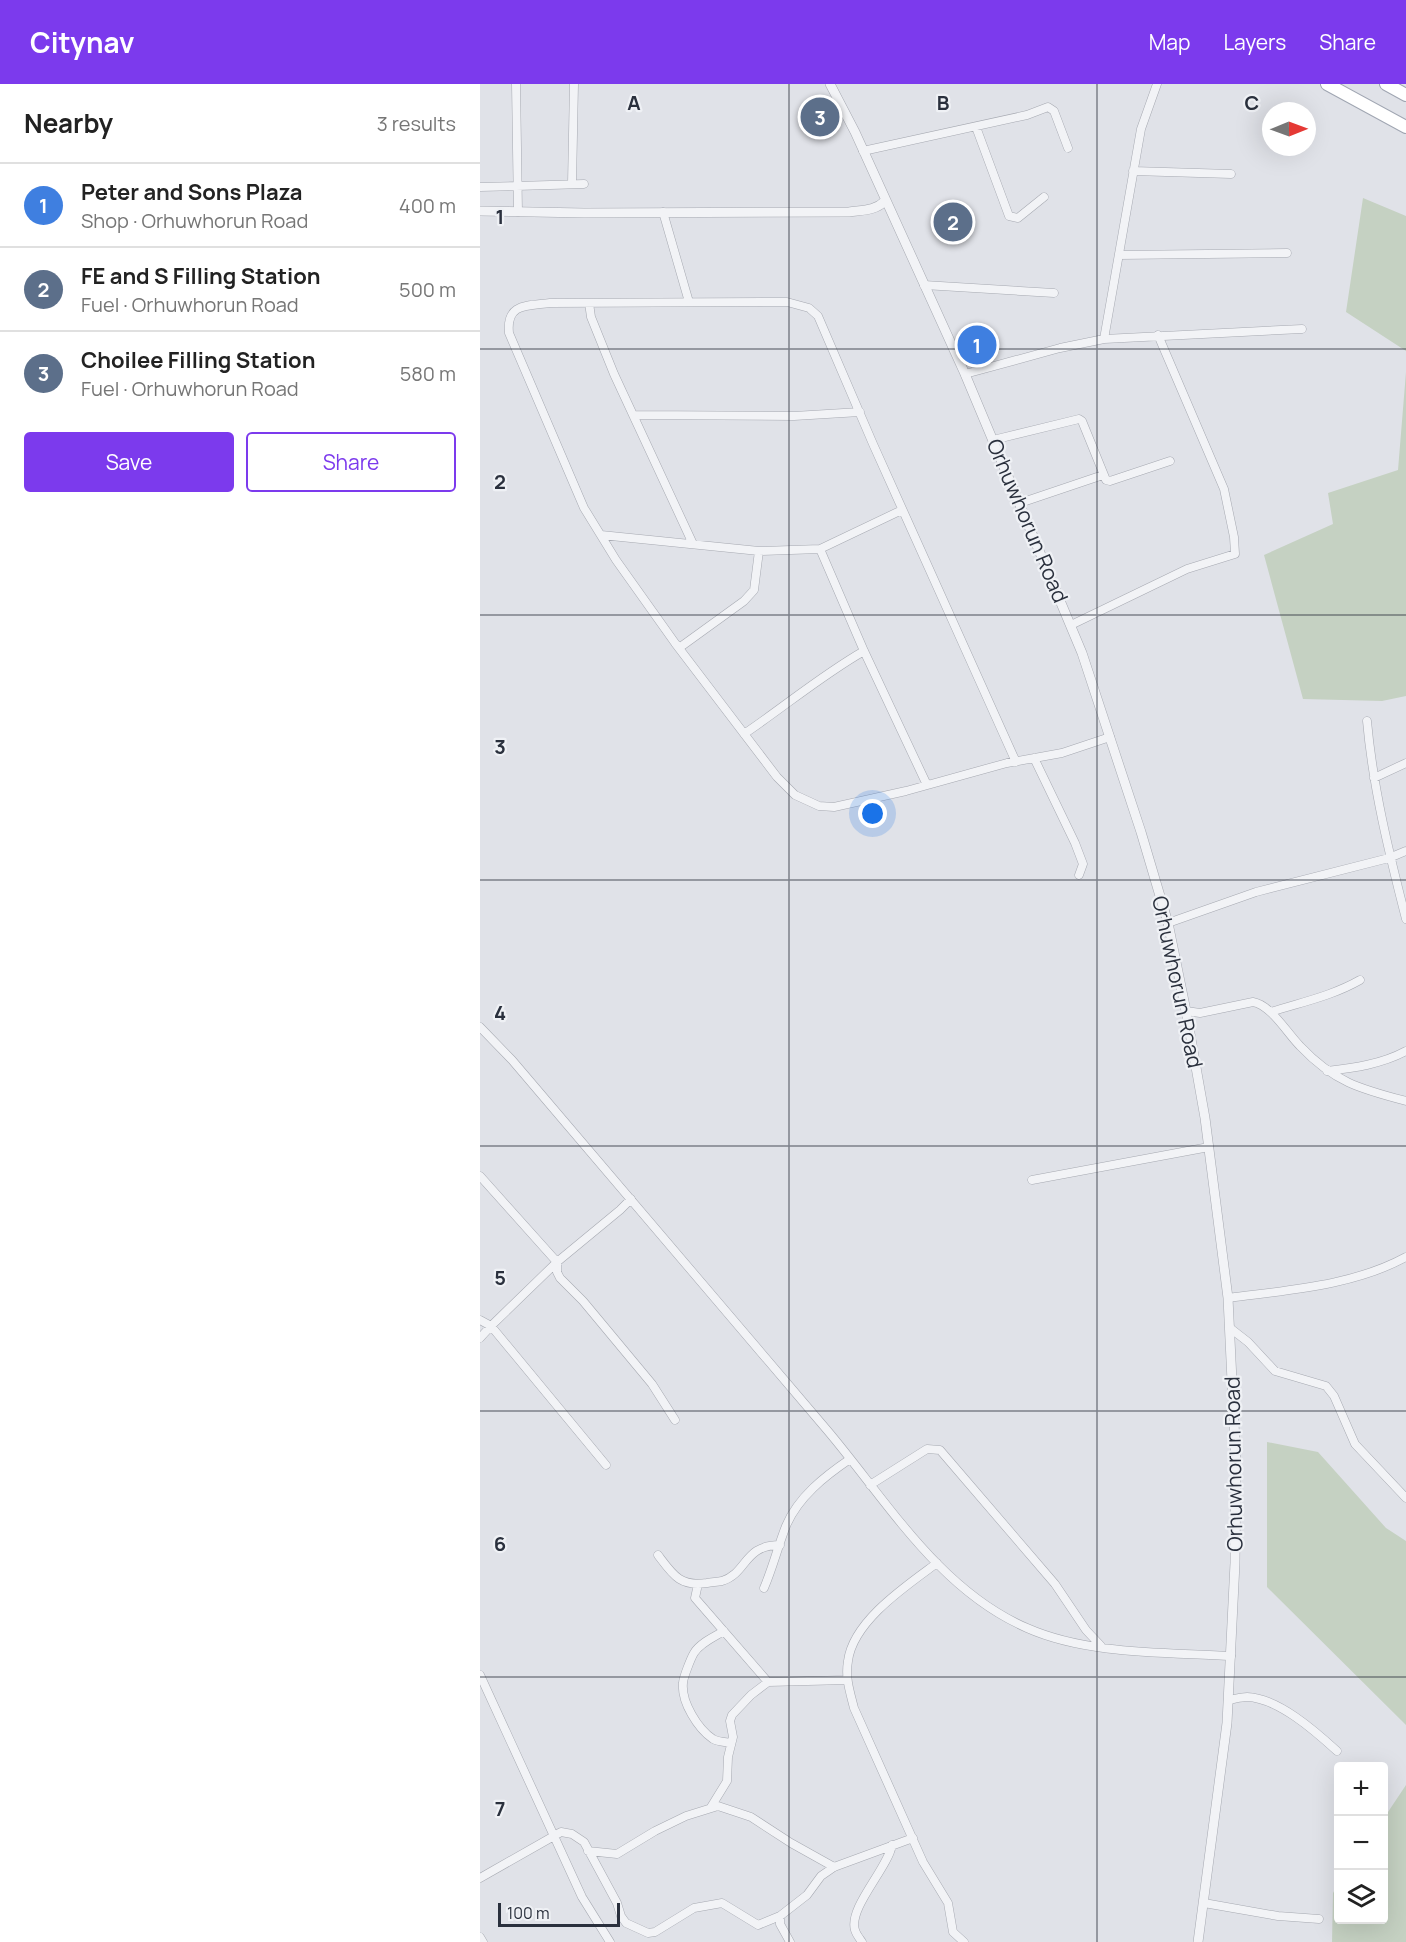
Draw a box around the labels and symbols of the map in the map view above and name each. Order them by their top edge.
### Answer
text: A [627,89,641,116]
text: B [937,89,950,116]
text: C [1245,89,1259,116]
pin: 3 [800,94,840,140]
north arrow [1262,102,1316,156]
pin: 2 [934,200,972,244]
text: 1 [496,203,504,230]
pin: 1 [958,322,996,368]
street label: Orhuwhorun Road [981,434,1075,607]
text: 2 [494,468,506,495]
text: 3 [494,733,506,760]
your location [858,799,887,828]
street label: Orhuwhorun Road [1146,893,1210,1070]
text: 4 [494,999,506,1026]
text: 5 [494,1264,506,1291]
street label: Orhuwhorun Road [1217,1376,1249,1552]
text: 6 [494,1530,506,1557]
text: 7 [495,1795,505,1822]
scale bar [498,1900,620,1928]

